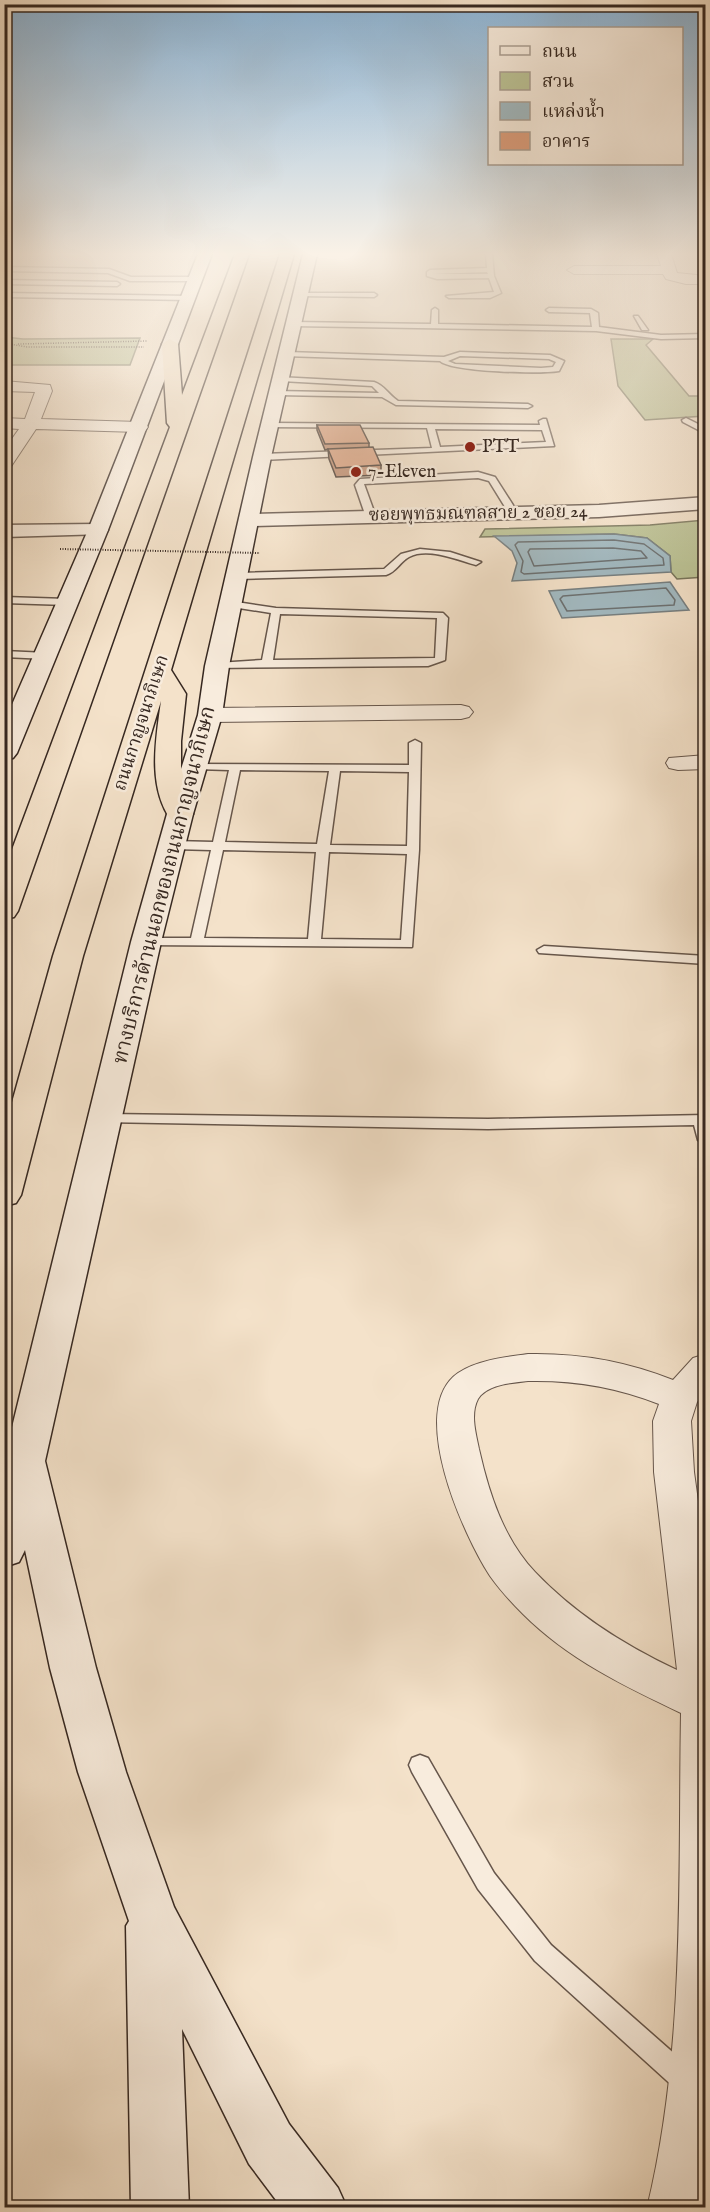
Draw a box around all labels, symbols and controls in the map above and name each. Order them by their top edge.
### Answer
legend [488,27,683,165]
text: ถนน [542,41,577,64]
text: สวน [542,71,574,94]
text: แหล่งน้ำ [542,97,605,124]
text: อาคาร [542,131,591,154]
place label: PTT [482,436,519,459]
marker: PTT [463,440,477,454]
place label: 7-Eleven [368,461,437,484]
marker: 7-Eleven [349,465,363,479]
street label: ซอยพุทธมณฑลสาย 2 ซอย 24 [368,501,588,527]
street label: ถนนกาญจนาภิเษก [109,652,175,794]
street label: ทางบริการด้านนอกของถนนกาญจนาภิเษก [107,703,223,1067]

